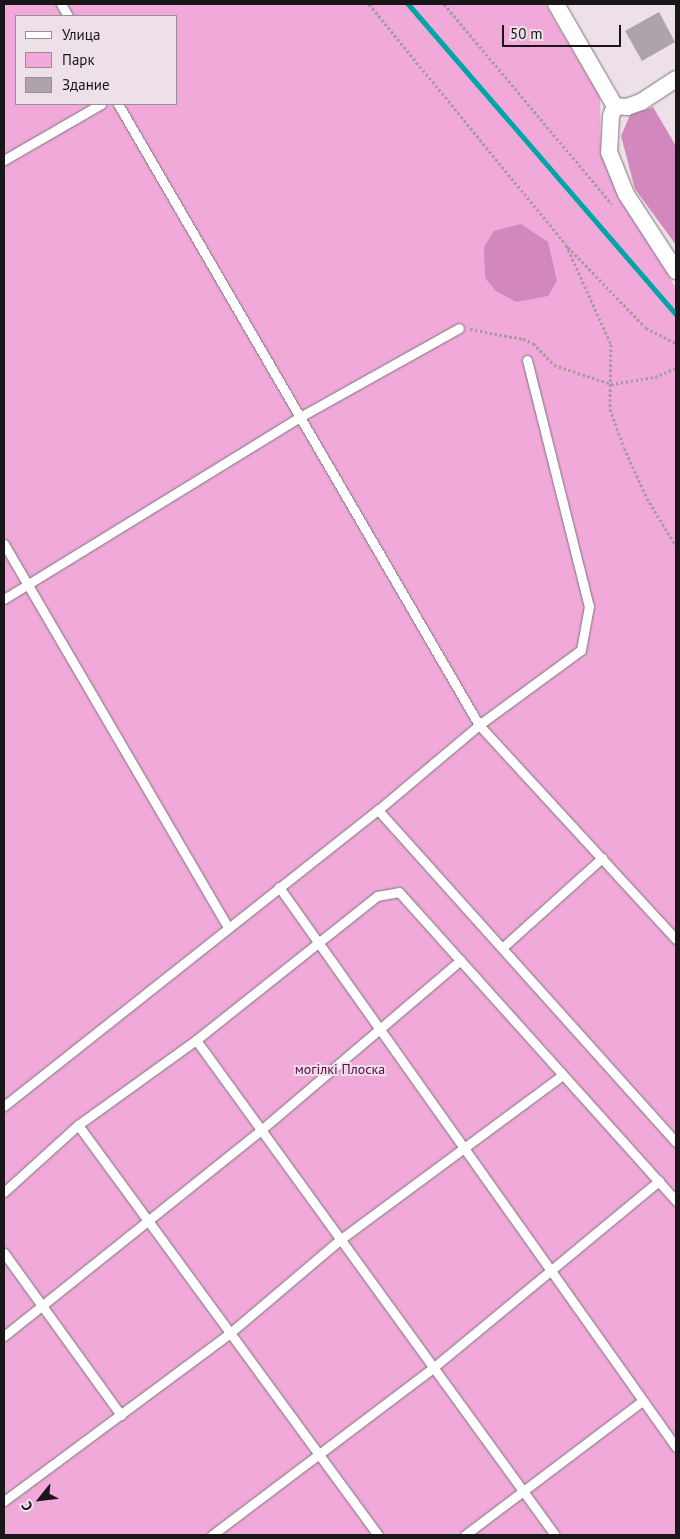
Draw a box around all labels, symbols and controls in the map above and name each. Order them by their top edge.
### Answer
legend [15,15,178,105]
scale bar [505,15,624,47]
text: 50 m [510,24,543,43]
text: Улица [62,25,100,44]
text: Парк [62,50,95,69]
text: Здание [62,75,110,94]
park label: могілкі Плоска [295,1061,385,1077]
north arrow [15,1474,65,1524]
text: С [17,1498,37,1514]

